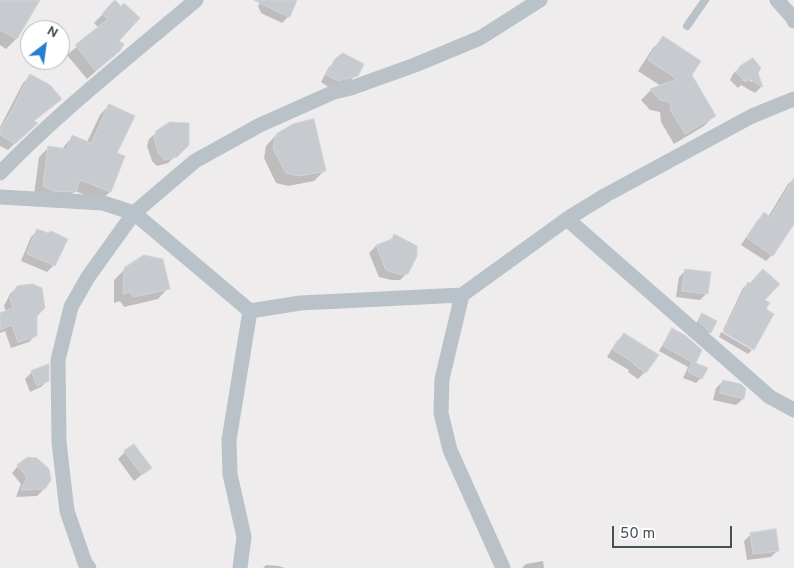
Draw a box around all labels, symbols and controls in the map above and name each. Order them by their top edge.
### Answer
north arrow [20,20,70,70]
text: N [44,23,61,42]
scale bar [614,516,734,548]
text: 50 m [620,525,655,544]

